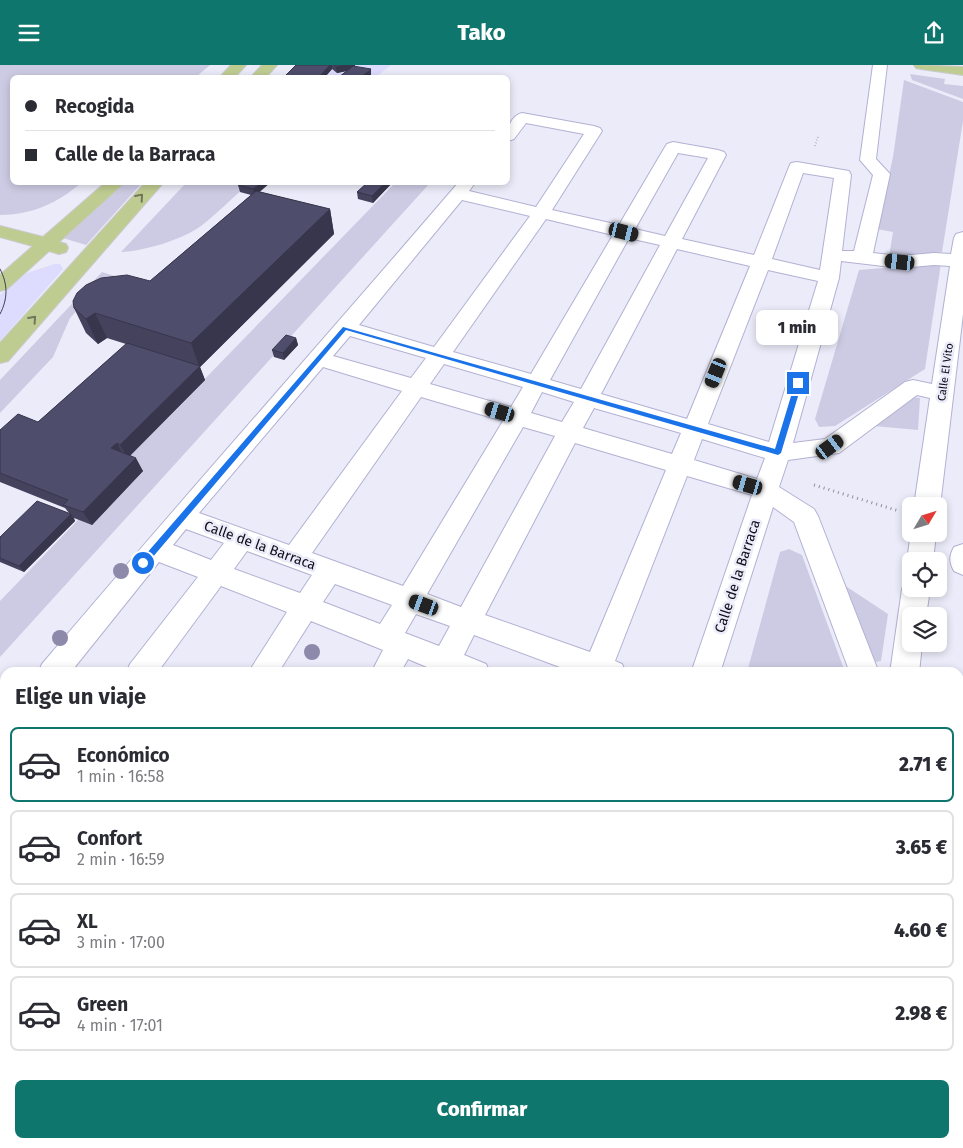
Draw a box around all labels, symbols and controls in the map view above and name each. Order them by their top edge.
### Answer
icon: menu [15,19,43,47]
text: Tako [458,19,505,46]
icon: share [920,19,948,47]
text: Recogida [55,95,134,118]
text: Calle de la Barraca [55,143,215,166]
one-way arrow [134,194,143,203]
car [607,221,640,243]
car [884,253,915,271]
callout: 1 min [757,311,839,345]
one-way arrow [27,316,36,325]
text: 1 min [778,318,816,337]
street label: Calle El Vito [935,342,956,402]
car [703,356,728,390]
route end [787,372,809,394]
car [483,400,516,424]
car [813,432,846,462]
car [731,474,764,496]
north arrow [902,497,948,543]
map controls [902,497,947,652]
street label: Calle de la Barraca [202,517,318,574]
street label: Calle de la Barraca [711,517,764,635]
route start [132,552,154,574]
button: locate [902,552,947,597]
car [407,593,440,617]
button: layers [902,607,947,652]
text: Elige un viaje [15,683,146,710]
icon: car [17,742,62,787]
text: Económico [77,744,170,767]
text: 2.71 € [899,753,947,776]
text: 1 min · 16:58 [77,767,164,786]
icon: car [17,825,62,870]
text: Confort [77,827,142,850]
text: 3.65 € [896,836,947,859]
text: 2 min · 16:59 [77,850,165,869]
icon: car [17,908,62,953]
text: XL [77,910,98,933]
text: 4.60 € [894,919,947,942]
text: 3 min · 17:00 [77,933,165,952]
icon: car [17,991,62,1036]
text: Green [77,993,128,1016]
text: 2.98 € [895,1002,947,1025]
text: 4 min · 17:01 [77,1016,163,1035]
button: Confirmar [15,1080,949,1138]

